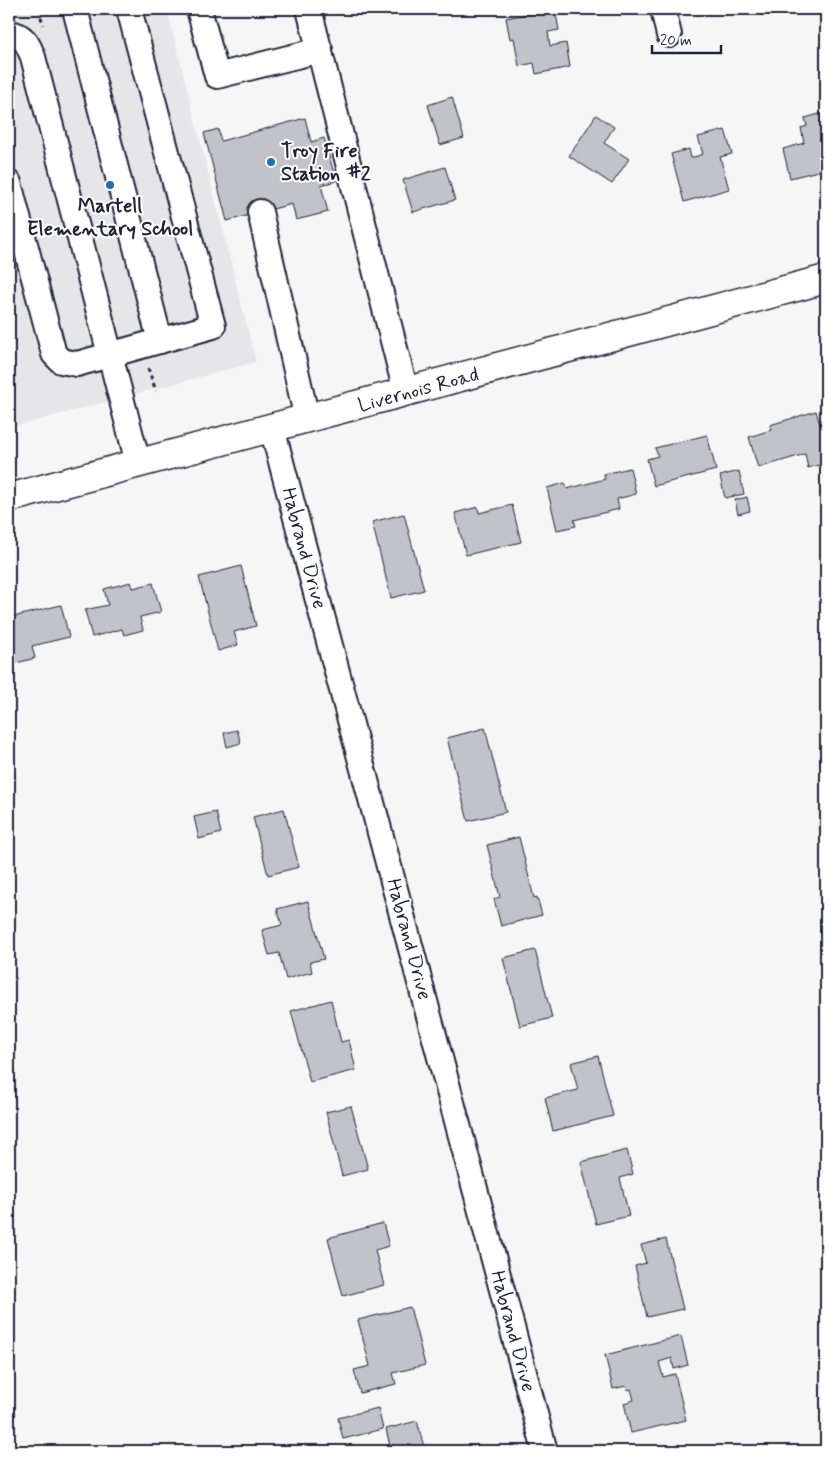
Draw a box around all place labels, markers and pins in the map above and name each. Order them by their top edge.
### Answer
place label: Troy Fire Station #2 [281,138,371,188]
marker: Troy Fire Station #2 [265,156,277,168]
marker: Martell Elementary School [104,179,116,191]
place label: Martell Elementary School [27,193,193,243]

